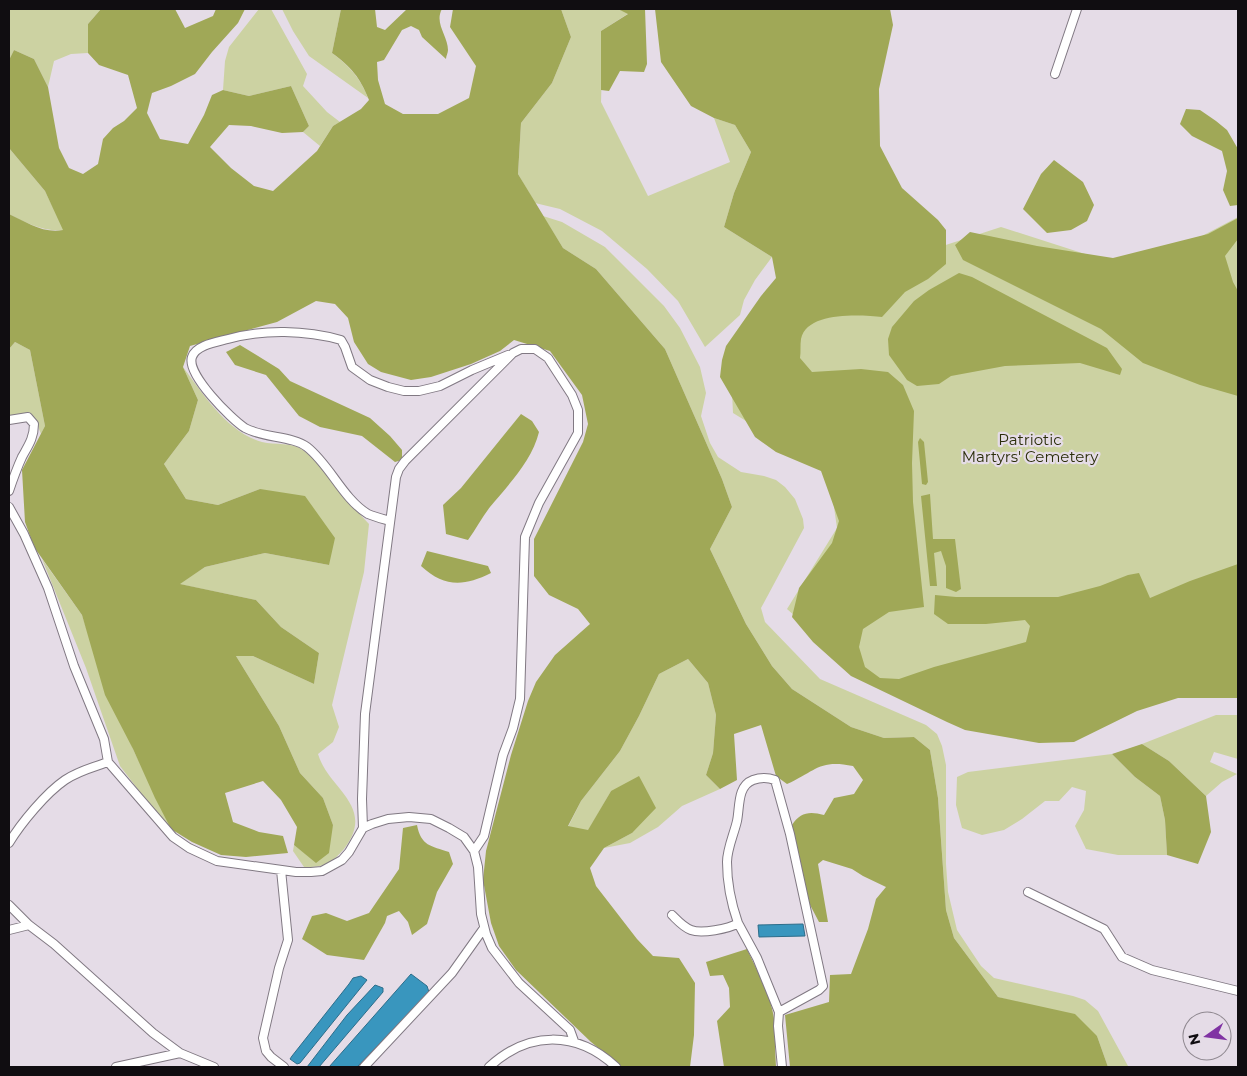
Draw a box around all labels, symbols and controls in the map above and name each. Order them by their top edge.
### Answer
park label: Patriotic Martyrs' Cemetery [962,430,1099,466]
north arrow [1182,1011,1232,1061]
text: N [1184,1031,1204,1047]

